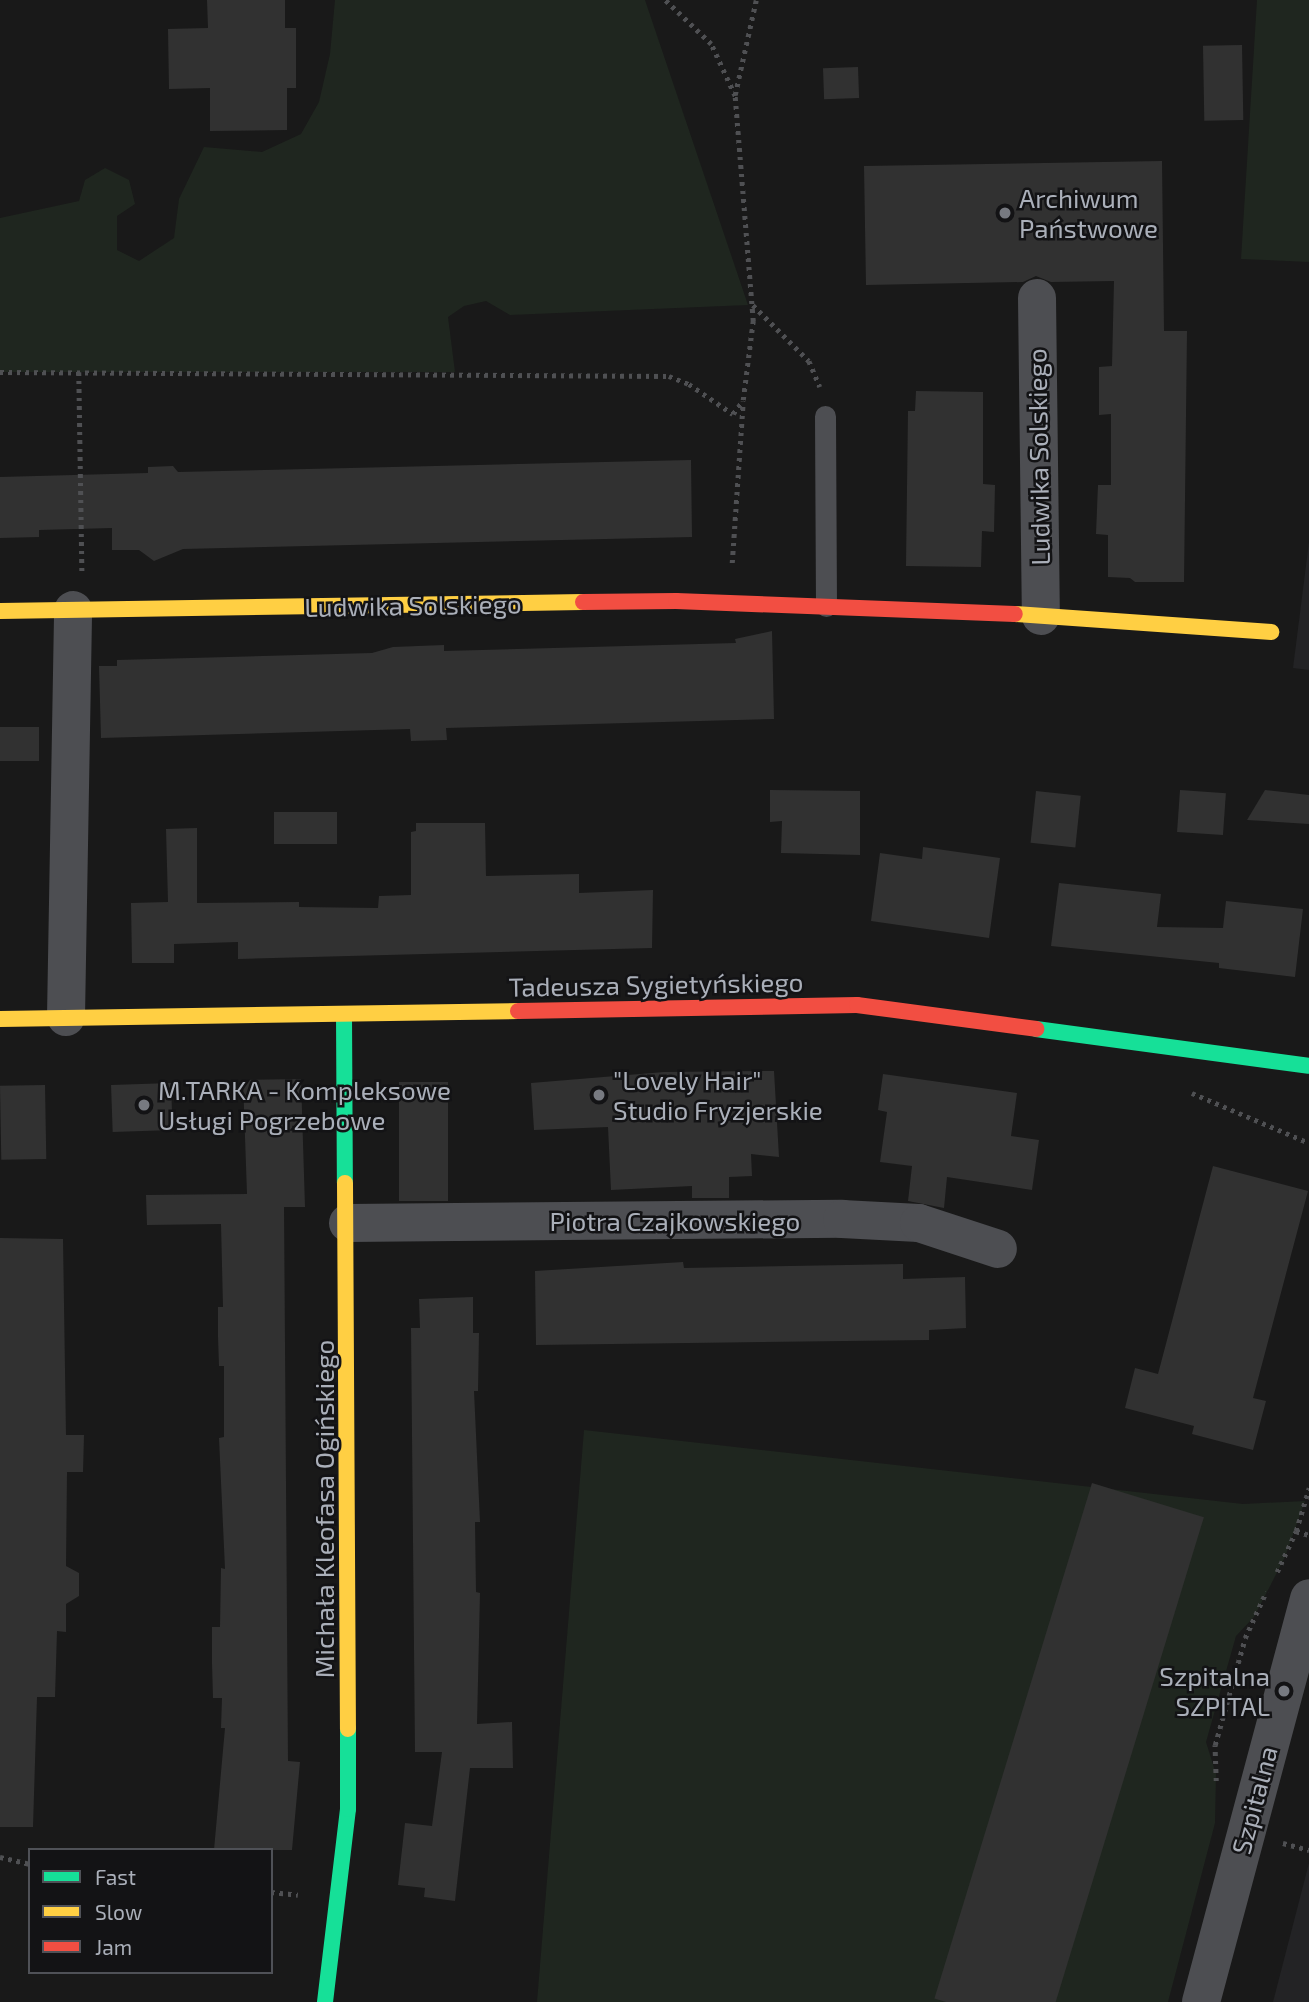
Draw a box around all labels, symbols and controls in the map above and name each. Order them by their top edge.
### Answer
place label: Archiwum Państwowe [1019,182,1158,244]
marker: Archiwum Państwowe [997,205,1013,221]
street label: Ludwika Solskiego [1021,348,1055,566]
street label: Ludwika Solskiego [304,588,522,622]
street label: Tadeusza Sygietyńskiego [508,966,804,1002]
place label: "Lovely Hair" Studio Fryzjerskie [613,1064,823,1126]
place label: M.TARKA - Kompleksowe Usługi Pogrzebowe [158,1074,452,1136]
marker: "Lovely Hair" Studio Fryzjerskie [591,1087,607,1103]
marker: M.TARKA - Kompleksowe Usługi Pogrzebowe [136,1097,152,1113]
street label: Piotra Czajkowskiego [550,1205,800,1237]
street label: Michała Kleofasa Ogińskiego [308,1340,340,1678]
place label: Szpitalna SZPITAL [1159,1660,1270,1722]
marker: Szpitalna SZPITAL [1276,1683,1292,1699]
street label: Szpitalna [1225,1743,1283,1857]
legend [28,1848,273,1974]
text: Fast [95,1864,136,1889]
text: Slow [95,1899,142,1924]
text: Jam [95,1934,132,1959]

